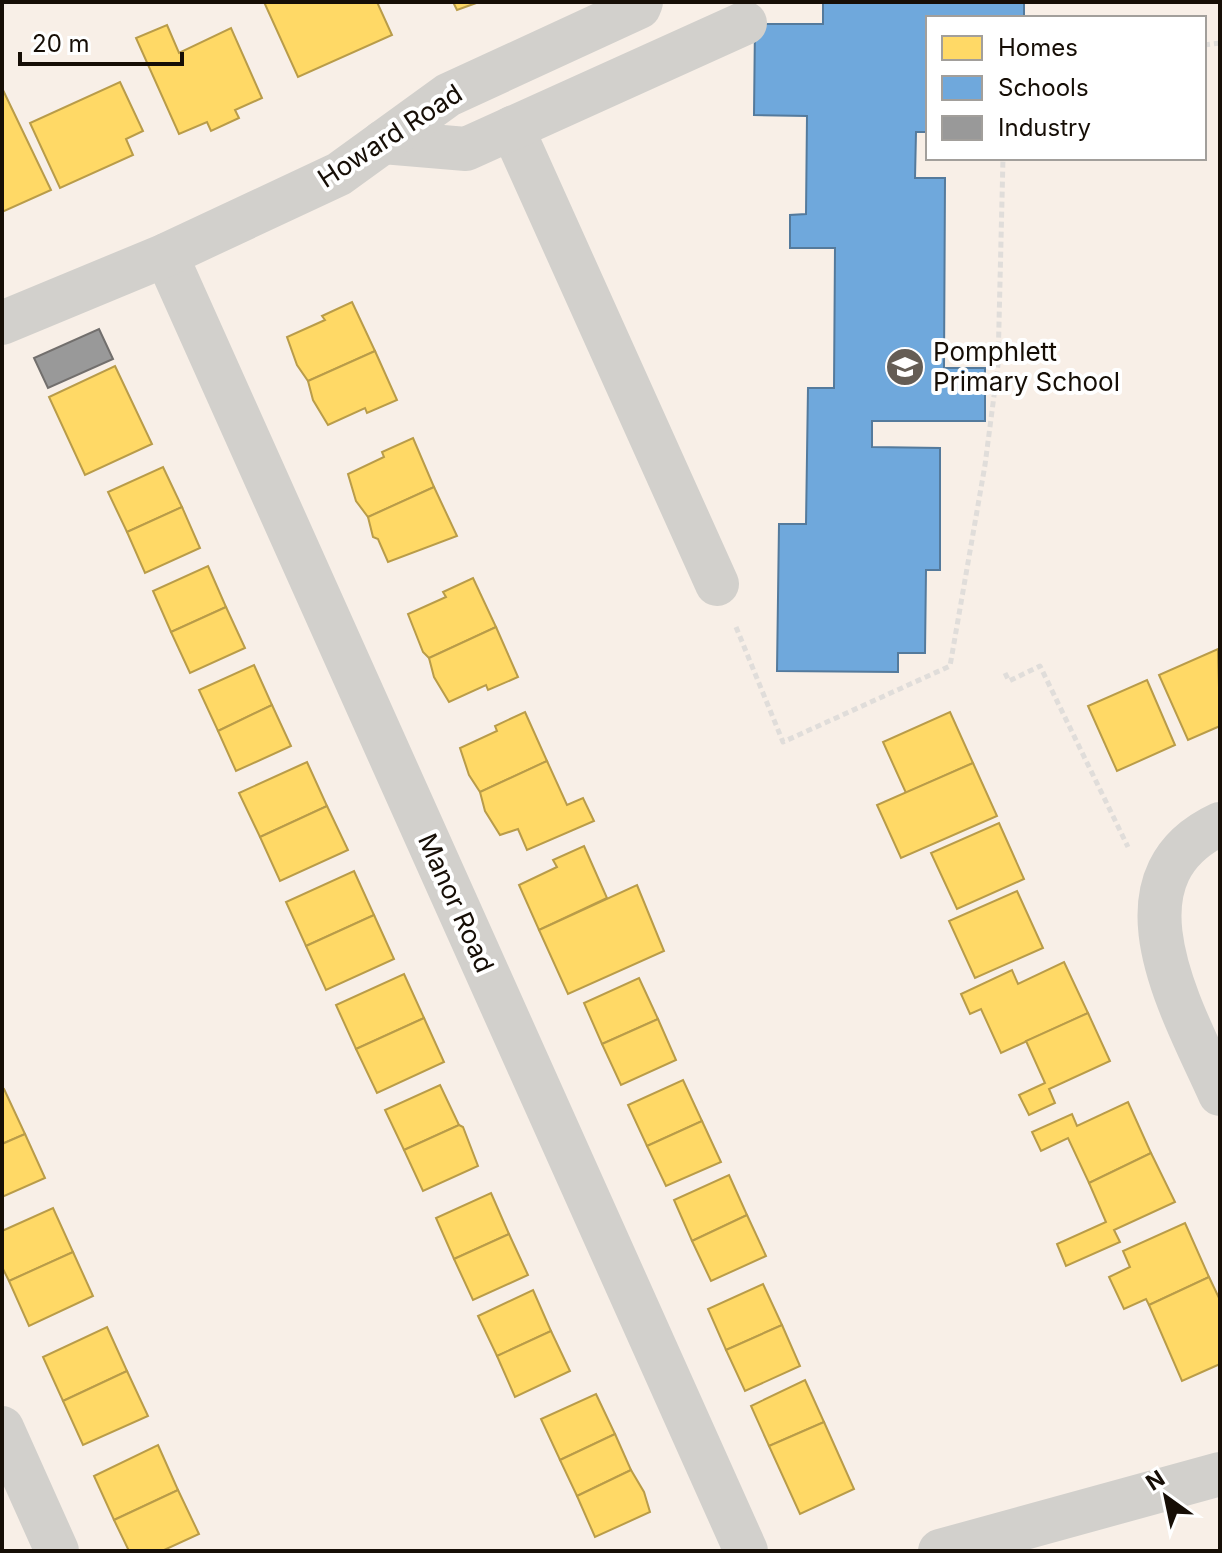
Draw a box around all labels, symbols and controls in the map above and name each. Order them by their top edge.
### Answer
scale bar [20,16,182,66]
legend [926,16,1206,160]
text: 20 m [32,29,90,58]
text: Homes [998,33,1078,62]
text: Schools [998,73,1089,102]
street label: Howard Road [312,77,468,194]
text: Industry [998,113,1091,142]
place label: Pomphlett Primary School [933,336,1120,397]
school or university icon: Pomphlett Primary School [884,346,926,388]
street label: Manor Road [412,828,501,977]
north arrow [1126,1457,1206,1537]
text: N [1141,1465,1169,1496]

